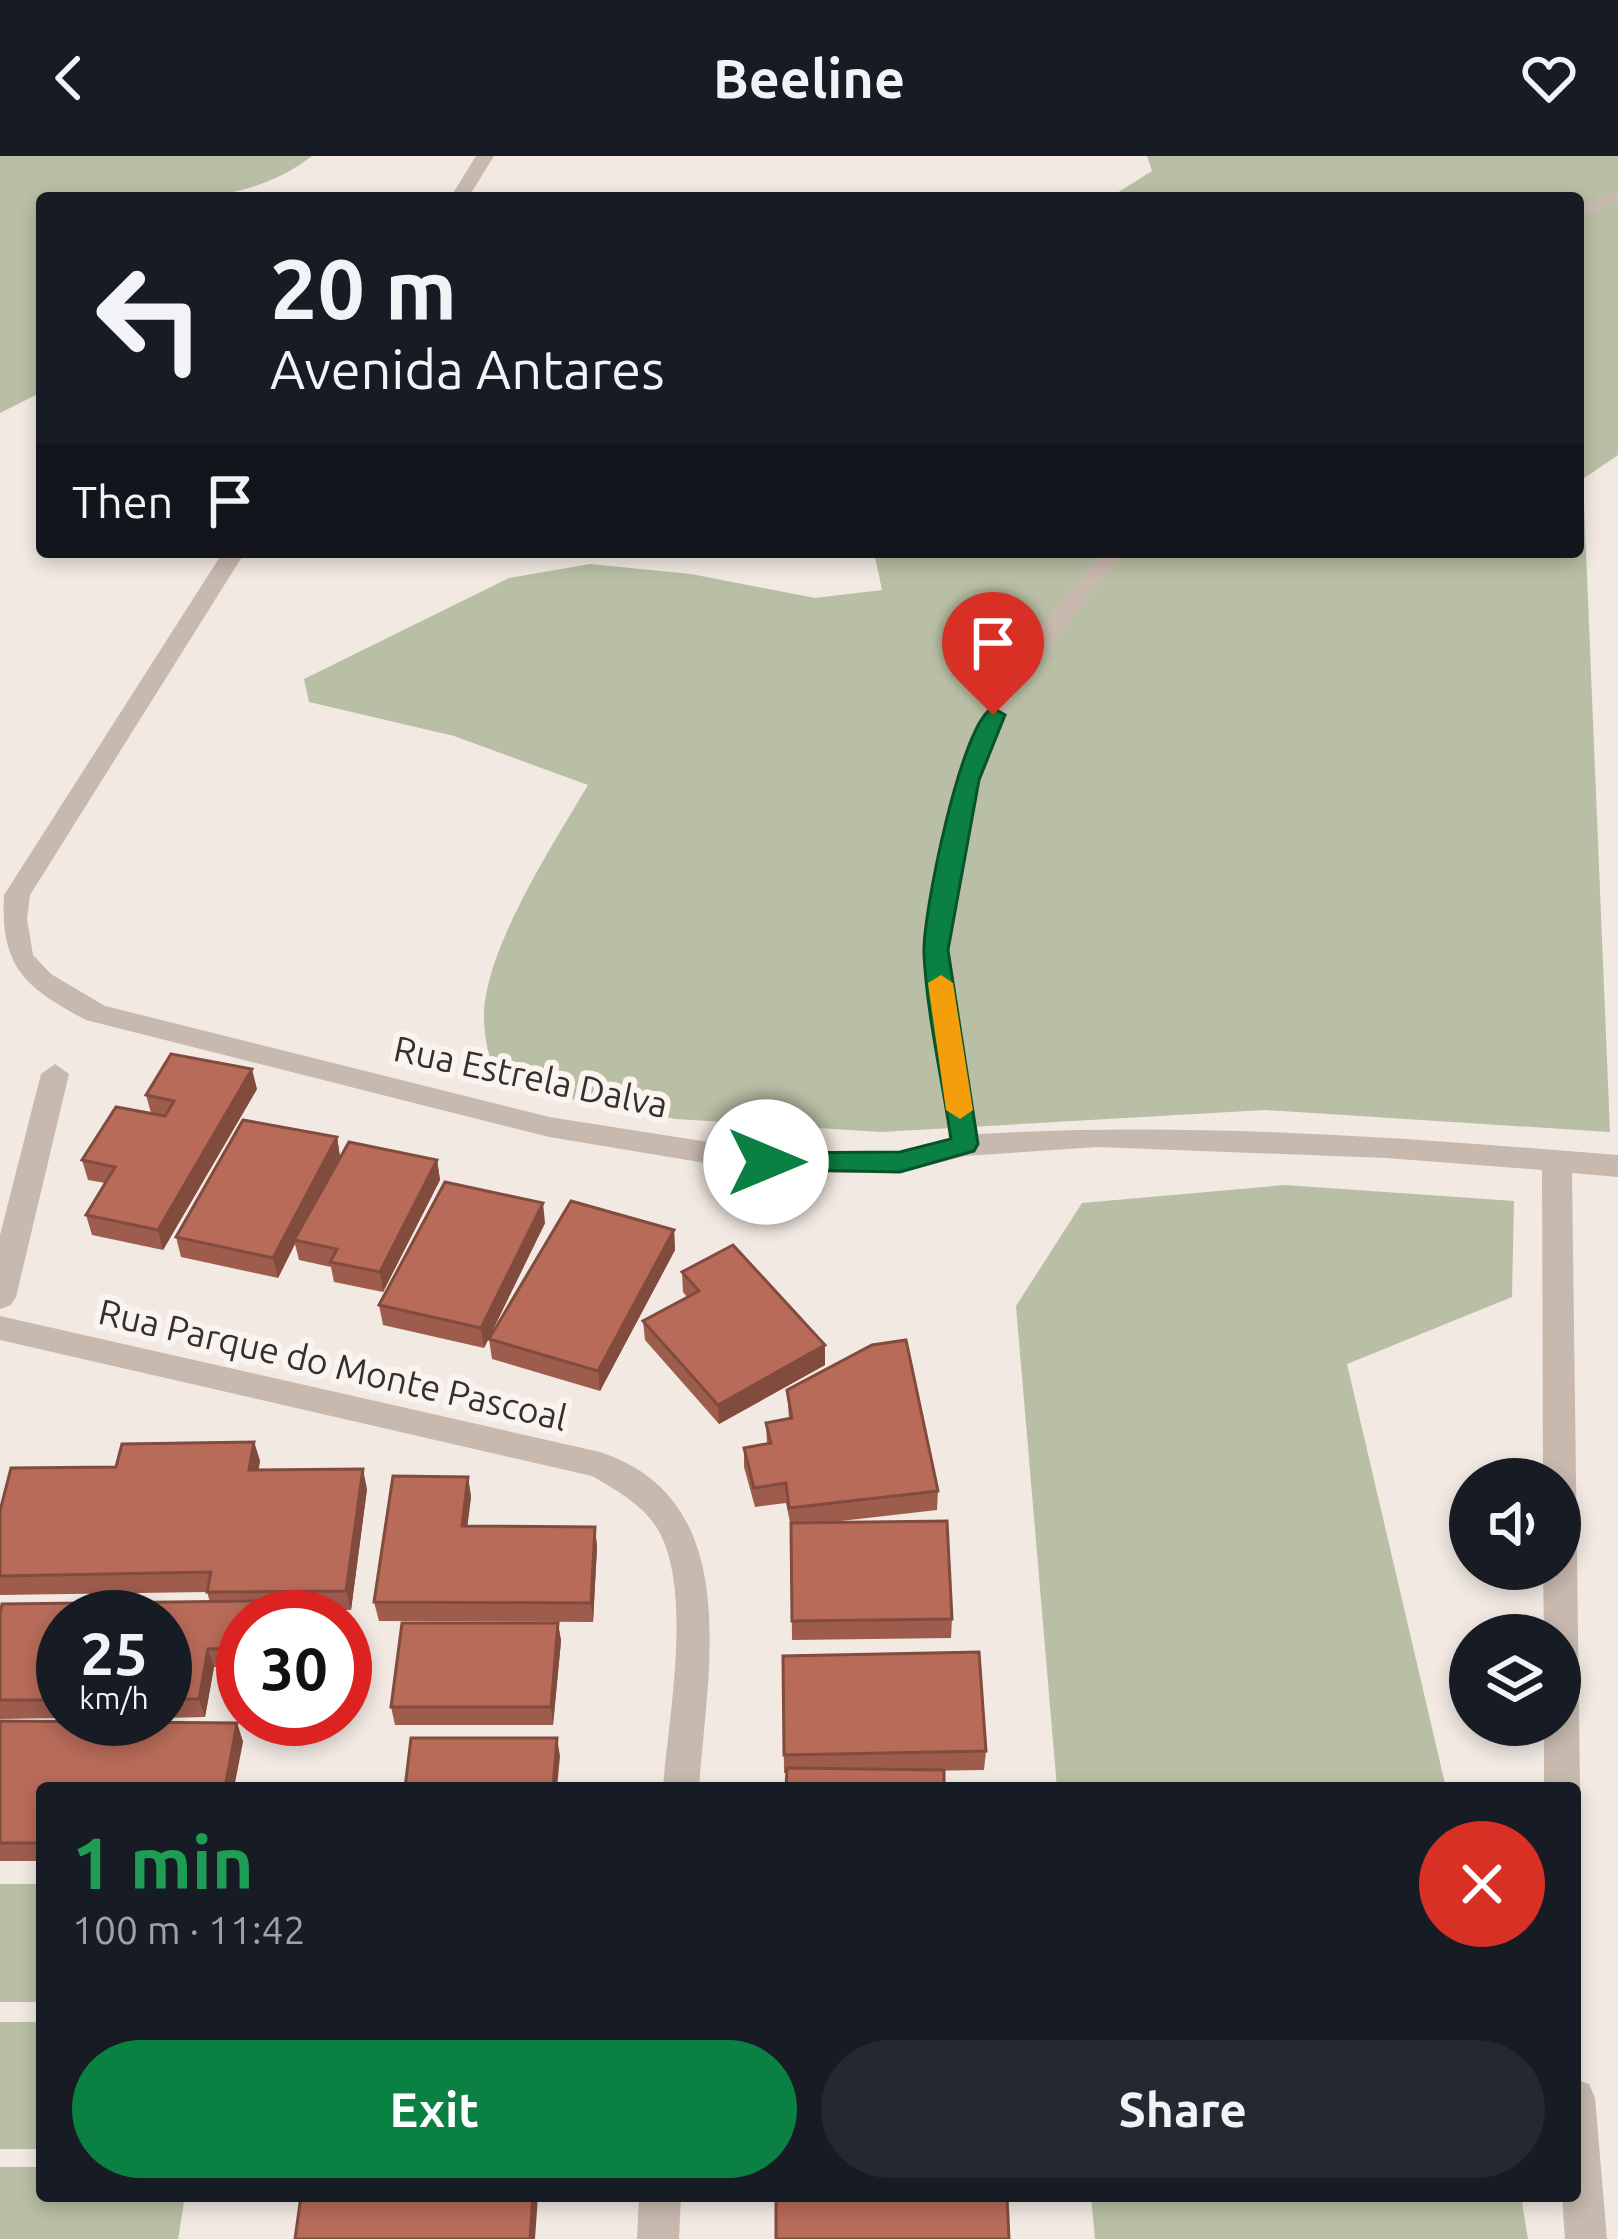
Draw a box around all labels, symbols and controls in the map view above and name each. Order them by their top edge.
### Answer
icon: back [36,45,102,111]
icon: heart [1516,45,1582,111]
text: Beeline [713,48,905,108]
icon: left [72,240,228,396]
text: 20 m [270,241,457,335]
text: Avenida Antares [270,339,665,399]
icon: arrive [197,468,263,534]
text: Then [72,476,173,527]
pin [942,592,1044,715]
icon: arrive [960,610,1026,676]
street label: Rua Estrela Dalva [390,1027,672,1125]
position arrow [703,1099,829,1225]
street label: Rua Parque do Monte Pascoal [95,1290,571,1438]
map controls [1449,1458,1581,1746]
button: sound [1449,1458,1581,1590]
speed limit sign: 30 [216,1590,372,1746]
button: layers [1449,1614,1581,1746]
text: 25 [80,1619,148,1686]
text: km/h [79,1681,149,1715]
button: close [1419,1821,1545,1947]
text: 1 min [72,1822,254,1903]
text: 100 m · 11:42 [72,1908,306,1951]
button: Exit [72,2040,797,2178]
button: Share [821,2040,1545,2178]

